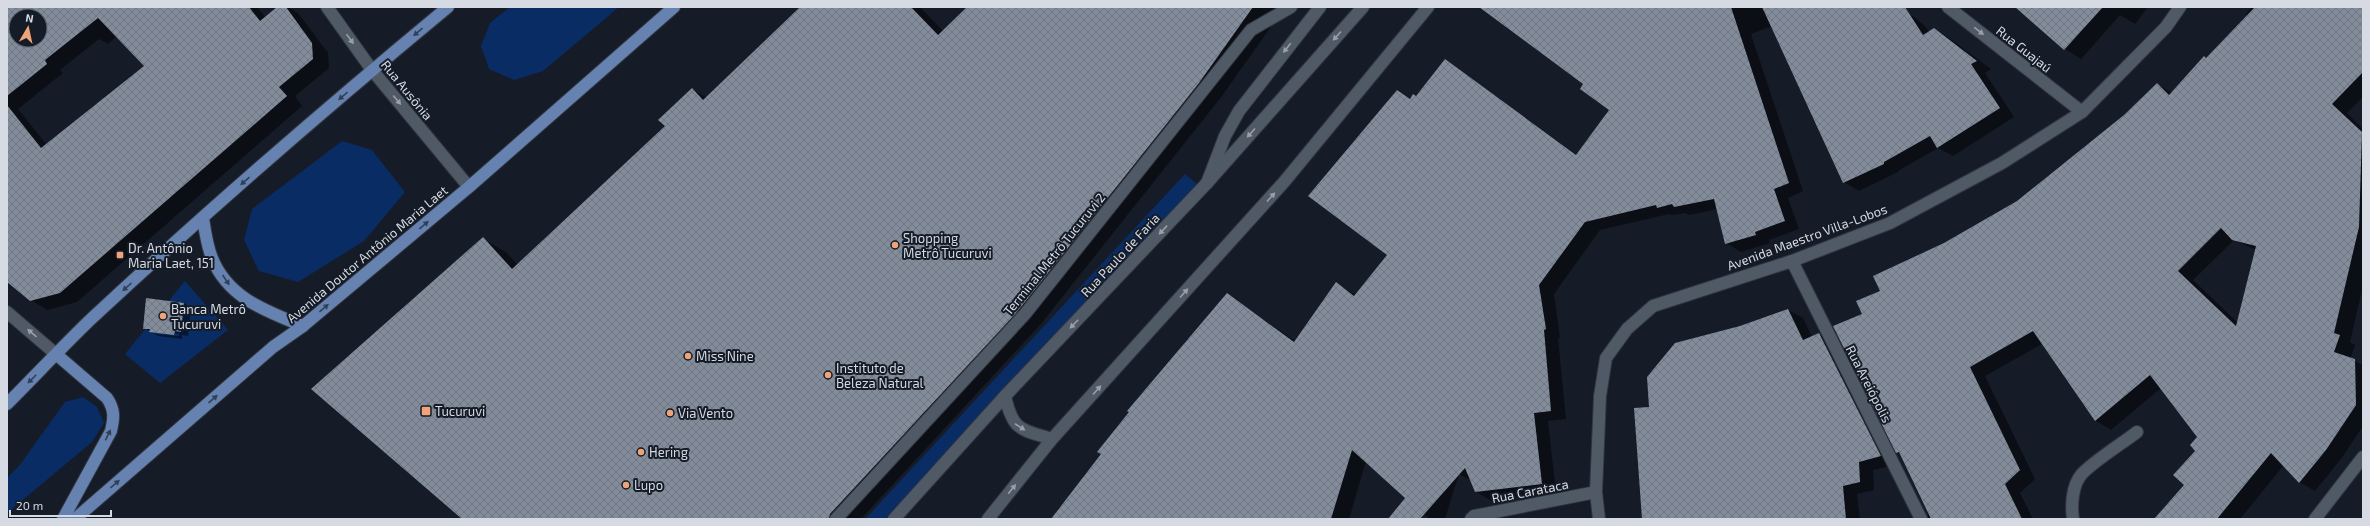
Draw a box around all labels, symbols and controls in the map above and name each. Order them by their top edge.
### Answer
north arrow [8,8,48,48]
text: N [25,11,35,25]
street label: Rua Guajaú [1993,22,2055,76]
one-way arrow [413,27,424,36]
one-way arrow [1973,27,1984,35]
one-way arrow [1332,31,1342,41]
one-way arrow [345,33,354,44]
one-way arrow [1282,43,1291,54]
street label: Rua Ausônia [378,57,436,123]
one-way arrow [337,91,348,100]
one-way arrow [392,95,401,106]
one-way arrow [1246,128,1255,139]
one-way arrow [240,177,250,186]
street label: Avenida Doutor Antônio Maria Laet [283,182,451,326]
street label: Terminal Metrô Tucuruvi 2 [1000,190,1108,318]
one-way arrow [1266,191,1275,202]
street label: Avenida Maestro Villa-Lobos [1725,201,1889,273]
street label: Rua Paulo de Faria [1077,210,1163,300]
one-way arrow [419,220,429,229]
one-way arrow [1159,225,1168,235]
place label: Shopping Metrô Tucuruvi [903,230,992,261]
place label: Dr. Antônio Maria Laet, 151 [128,240,214,271]
marker: Shopping Metrô Tucuruvi [890,240,900,250]
marker: Dr. Antônio Maria Laet, 151 [115,250,125,260]
one-way arrow [222,275,230,286]
one-way arrow [122,282,132,292]
one-way arrow [1179,288,1188,298]
place label: Banca Metrô Tucuruvi [171,301,246,332]
one-way arrow [319,304,330,313]
marker: Banca Metrô Tucuruvi [158,311,168,321]
one-way arrow [1069,319,1079,329]
one-way arrow [27,329,37,338]
street label: Rua Areiópolis [1843,343,1895,425]
place label: Miss Nine [696,348,754,364]
marker: Miss Nine [683,351,693,361]
place label: Instituto de Beleza Natural [836,360,924,391]
marker: Instituto de Beleza Natural [823,370,833,380]
one-way arrow [27,374,37,384]
one-way arrow [1092,385,1102,395]
one-way arrow [208,395,218,404]
place label: Tucuruvi [435,403,485,419]
marker: Tucuruvi [420,405,432,417]
place label: Via Vento [678,405,733,421]
marker: Via Vento [665,408,675,418]
one-way arrow [1014,423,1025,431]
one-way arrow [105,430,112,441]
place label: Hering [649,444,688,460]
marker: Hering [636,447,646,457]
street label: Rua Carataca [1490,476,1570,506]
place label: Lupo [634,477,663,493]
one-way arrow [109,480,120,489]
marker: Lupo [621,480,631,490]
one-way arrow [1008,483,1017,494]
scale bar [10,492,111,518]
text: 20 m [16,498,43,512]

